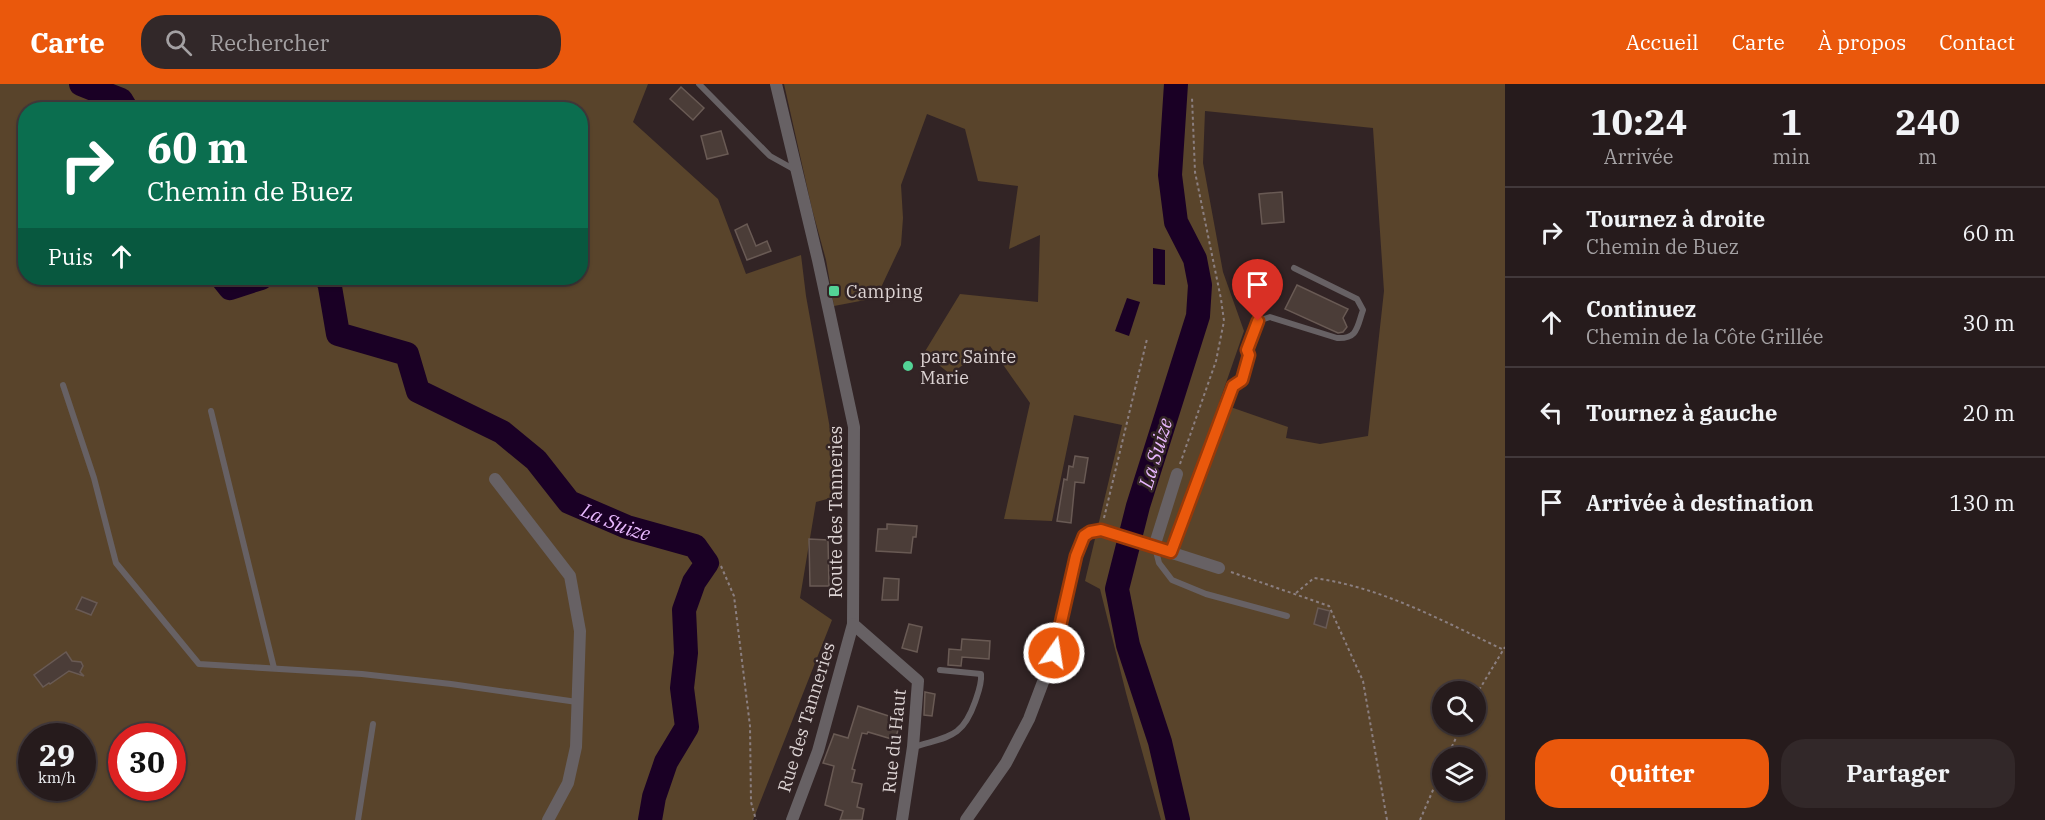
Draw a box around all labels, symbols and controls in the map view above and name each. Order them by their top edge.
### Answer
search box [141,15,561,69]
text: Carte [30,24,105,61]
icon: search [162,26,195,59]
text: Rechercher [210,28,329,57]
text: Accueil [1626,28,1699,56]
text: Carte [1732,28,1785,56]
text: À propos [1818,28,1906,56]
text: Contact [1939,28,2015,56]
text: 10:24 [1590,98,1687,145]
text: 1 [1780,98,1802,145]
text: 240 [1895,98,1960,145]
text: 60 m [147,120,248,175]
icon: right [48,126,126,204]
text: Arrivée [1604,143,1673,170]
text: min [1772,143,1810,170]
text: m [1918,143,1937,170]
text: Chemin de Buez [147,173,353,208]
text: Tournez à droite [1586,204,1765,233]
icon: right [1535,216,1568,249]
text: 60 m [1963,218,2015,247]
text: Chemin de Buez [1586,233,1739,260]
icon: ahead [105,240,138,273]
text: Puis [48,242,93,271]
pin [1232,259,1283,321]
icon: arrive [1241,268,1274,301]
place label: Camping [846,280,923,303]
marker: Camping [827,284,841,298]
text: Continuez [1586,294,1696,323]
icon: ahead [1535,306,1568,339]
text: 30 m [1963,308,2015,337]
text: Chemin de la Côte Grillée [1586,323,1824,350]
place label: parc Sainte Marie [920,345,1016,389]
marker: parc Sainte Marie [901,359,915,373]
icon: left [1535,396,1568,429]
text: Tournez à gauche [1586,398,1777,427]
text: 20 m [1963,398,2015,427]
water label: La Suize [1131,415,1178,492]
street label: Route des Tanneries [824,426,847,598]
icon: arrive [1535,486,1568,519]
text: Arrivée à destination [1586,488,1814,517]
text: 130 m [1949,488,2015,517]
water label: La Suize [576,495,654,546]
position arrow [1022,621,1086,685]
street label: Rue des Tanneries [772,639,840,795]
map controls [1432,681,1486,801]
button: search [1432,681,1486,735]
street label: Rue du Haut [877,688,911,794]
speed limit sign: 30 [108,723,186,801]
text: 29 [39,735,75,774]
button: Quitter [1535,739,1769,808]
button: Partager [1781,739,2015,808]
button: layers [1432,747,1486,801]
text: km/h [38,768,76,787]

